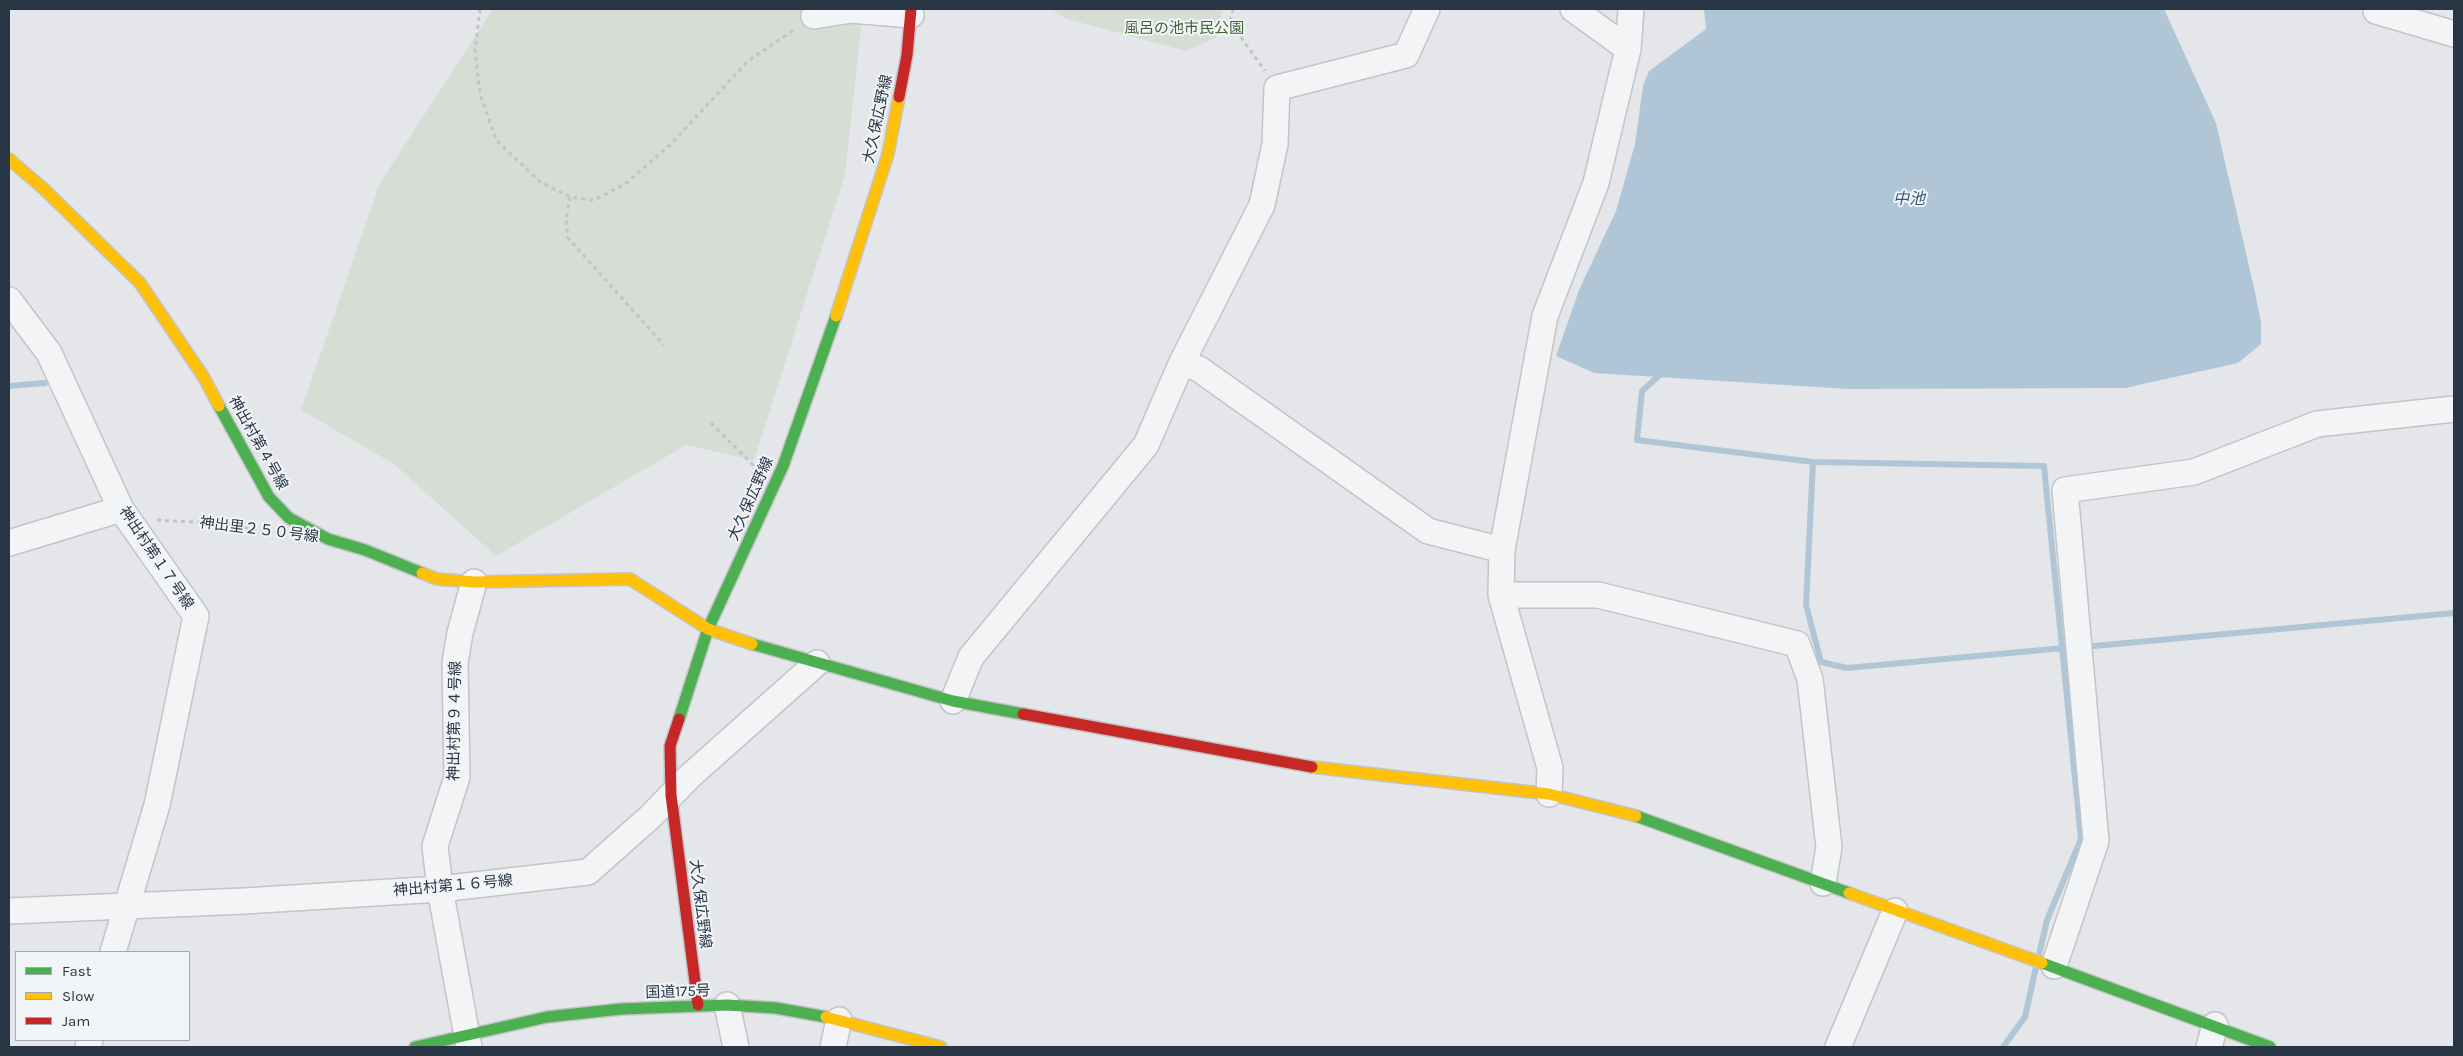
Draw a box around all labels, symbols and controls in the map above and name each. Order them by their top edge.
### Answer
park label: 風呂の池市民公園 [1124,20,1244,38]
street label: 大久保広野線 [860,73,896,165]
water label: 中池 [1893,189,1925,209]
street label: 神出村第４号線 [225,393,291,493]
street label: 大久保広野線 [724,454,778,544]
street label: 神出村第１７号線 [115,503,197,613]
street label: 神出里２５０号線 [198,514,320,546]
street label: 神出村第９４号線 [445,661,465,781]
street label: 大久保広野線 [686,858,714,950]
street label: 神出村第１６号線 [392,872,514,900]
legend [15,951,190,1041]
text: Fast [62,962,91,980]
street label: 国道175号 [645,982,711,1002]
text: Slow [62,987,94,1005]
text: Jam [62,1012,90,1030]

